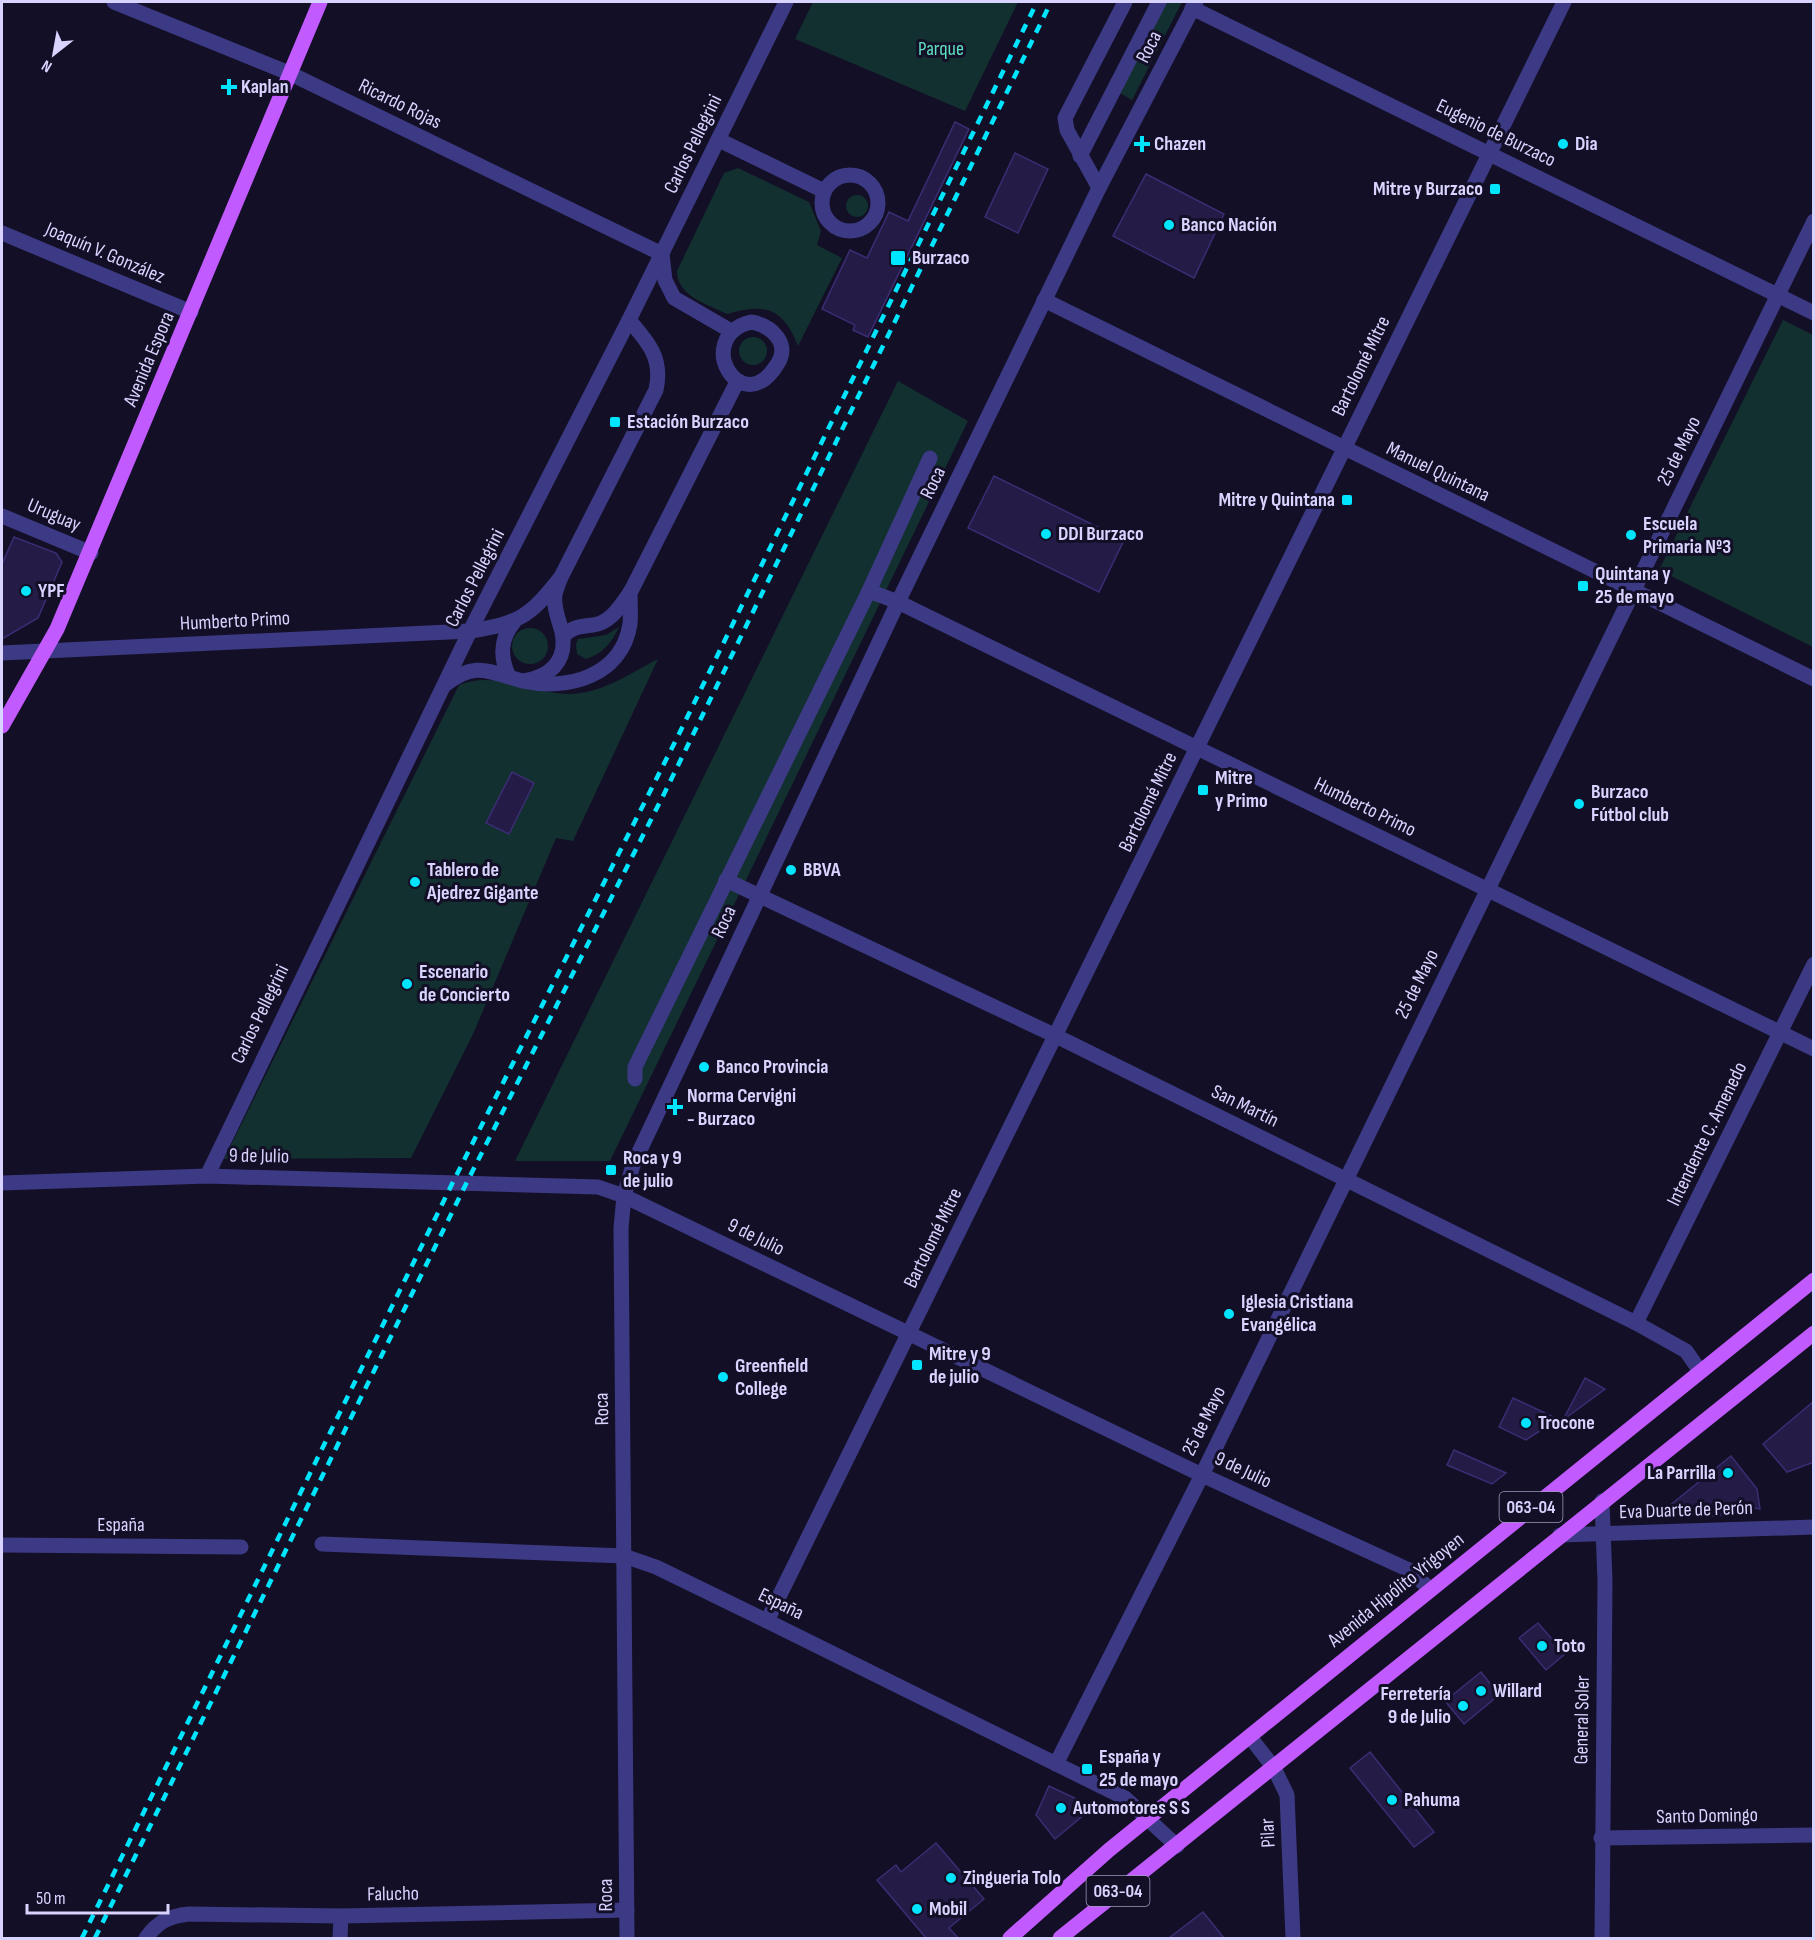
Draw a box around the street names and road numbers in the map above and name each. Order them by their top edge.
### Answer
street label: Roca [1131,27,1167,67]
street label: Ricardo Rojas [355,74,445,134]
street label: Carlos Pellegrini [659,91,727,197]
street label: Eugenio de Burzaco [1432,94,1560,172]
street label: Joaquín V. González [41,217,168,289]
street label: Avenida Espora [118,308,180,411]
street label: Bartolomé Mitre [1327,312,1395,420]
street label: 25 de Mayo [1652,412,1706,490]
street label: Manuel Quintana [1382,437,1494,507]
street label: Roca [915,463,951,503]
street label: Uruguay [24,493,85,537]
street label: Carlos Pellegrini [440,525,510,631]
street label: Humberto Primo [179,606,291,636]
street label: Bartolomé Mitre [1114,748,1182,856]
street label: Humberto Primo [1310,772,1420,842]
street label: Roca [706,902,742,942]
street label: 25 de Mayo [1390,945,1444,1023]
street label: Carlos Pellegrini [226,961,294,1067]
street label: Intendente C. Amenedo [1662,1058,1752,1210]
street label: San Martín [1207,1079,1283,1133]
street label: 9 de Julio [229,1143,289,1169]
street label: Bartolomé Mitre [899,1184,967,1292]
street label: 9 de Julio [724,1213,788,1261]
street label: 25 de Mayo [1177,1382,1231,1460]
street label: Roca [590,1392,614,1426]
street label: 9 de Julio [1211,1446,1275,1494]
road number: 063-04 [1500,1492,1562,1522]
street label: Eva Duarte de Perón [1619,1496,1753,1524]
street label: España [97,1513,145,1537]
street label: Avenida Hipólito Yrigoyen [1322,1528,1469,1653]
street label: España [754,1583,808,1625]
street label: General Soler [1569,1675,1595,1765]
street label: Santo Domingo [1656,1803,1758,1829]
street label: Pilar [1255,1817,1281,1848]
road number: 063-04 [1086,1876,1150,1906]
street label: Roca [594,1879,618,1911]
street label: Falucho [367,1882,419,1906]

